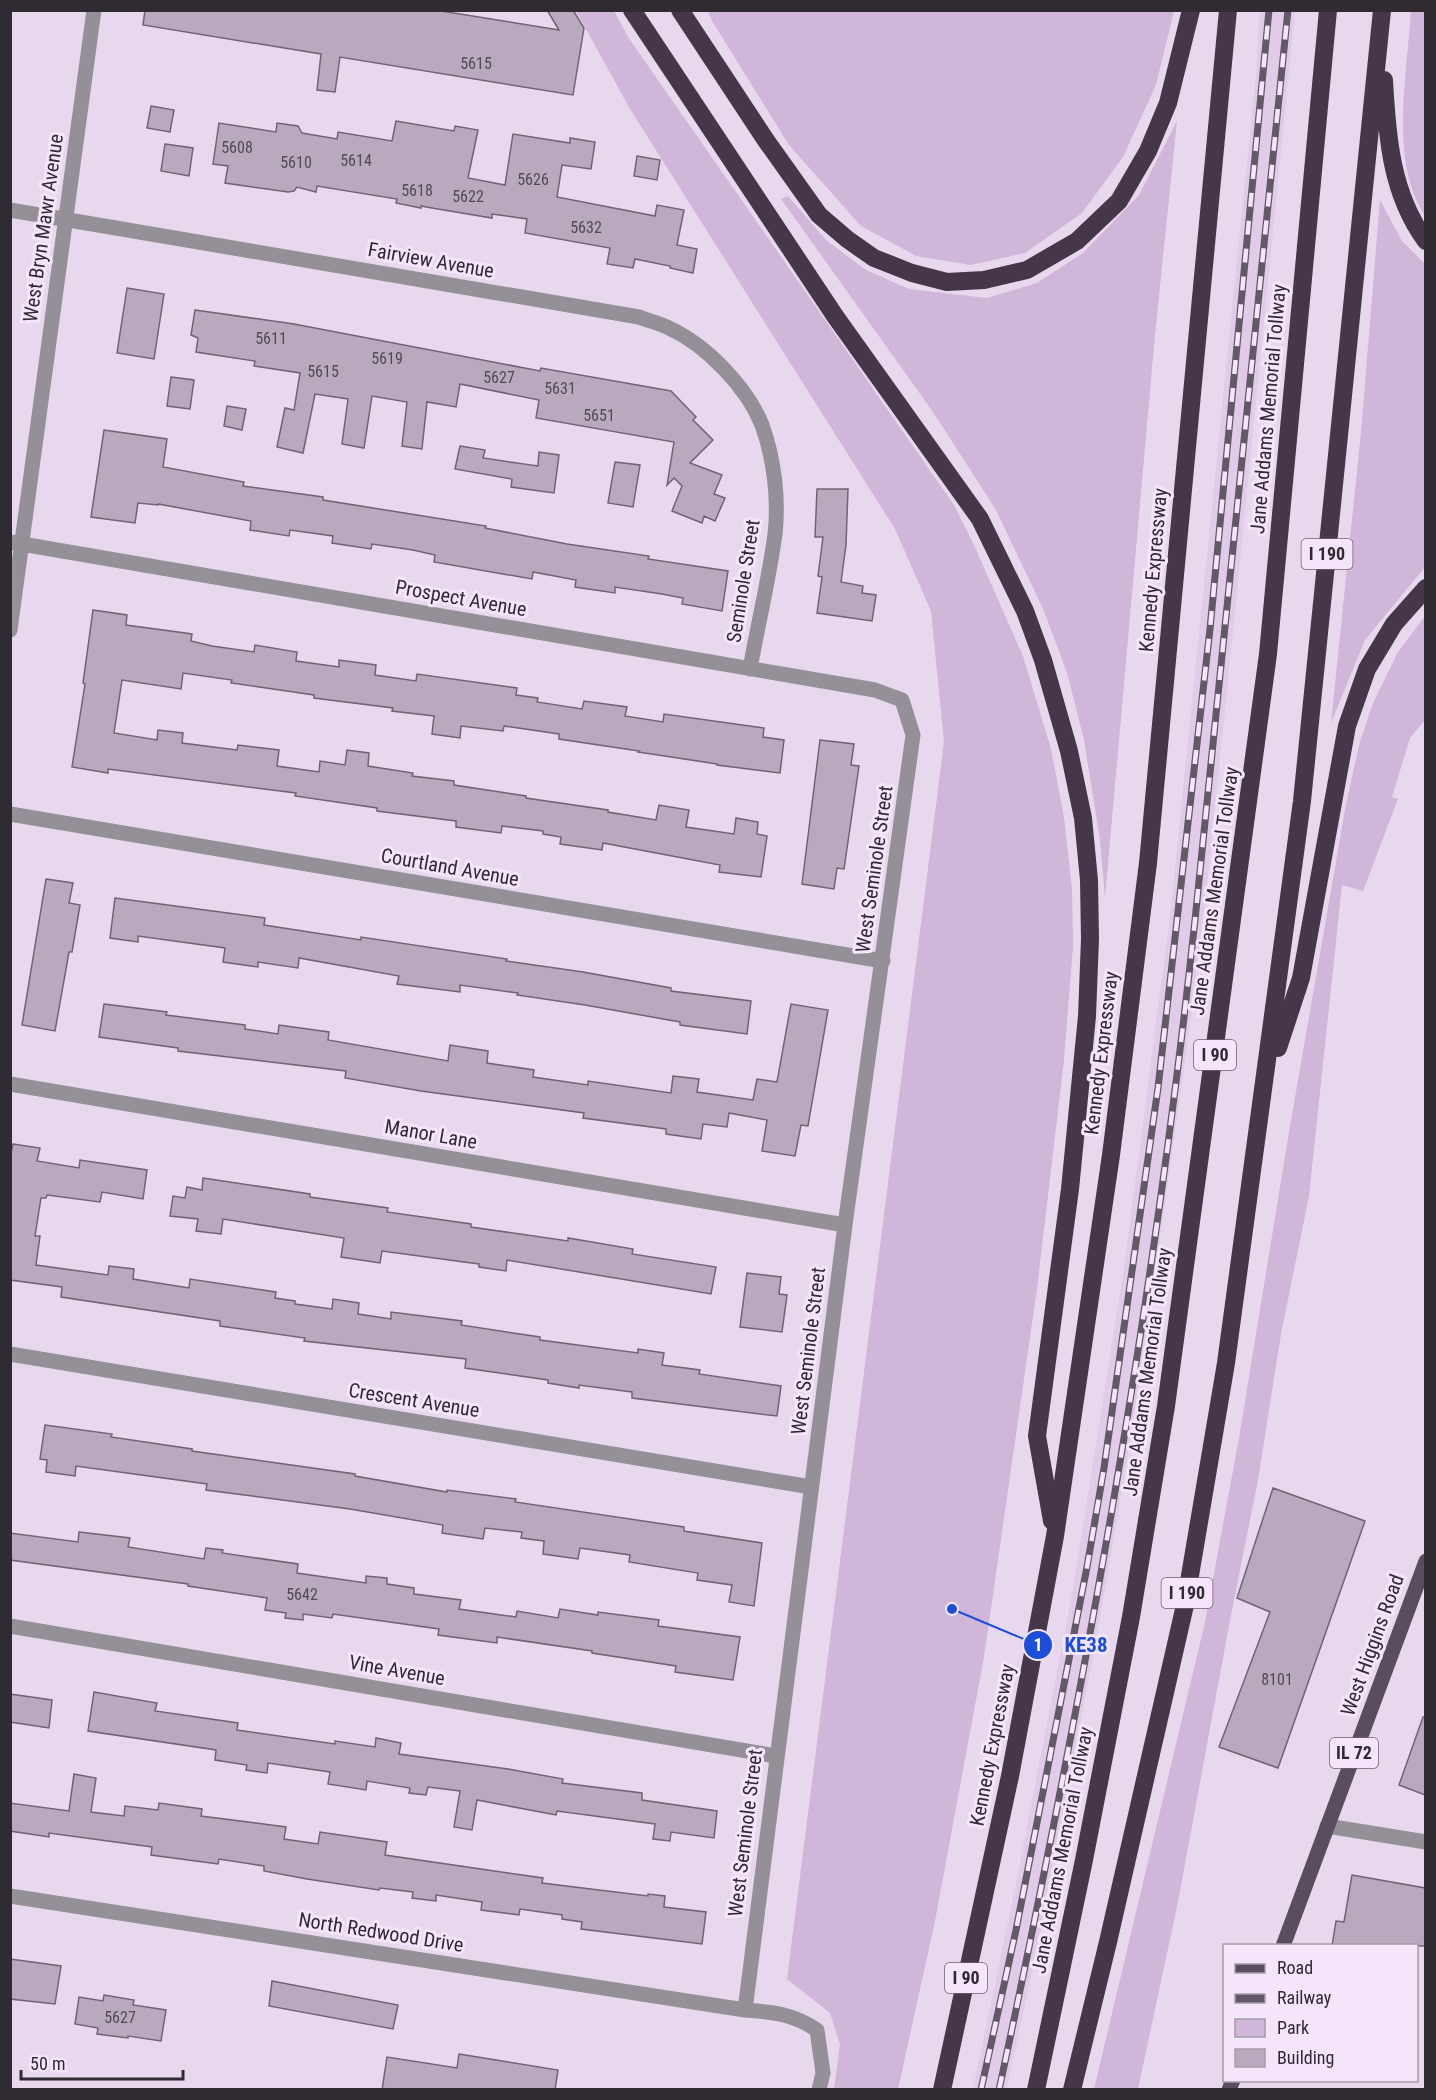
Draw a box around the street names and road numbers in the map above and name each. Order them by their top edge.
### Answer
street label: West Bryn Mawr Avenue [18,132,68,324]
street label: Fairview Avenue [366,237,496,283]
street label: Jane Addams Memorial Tollway [1245,283,1291,535]
street label: Kennedy Expressway [1134,487,1172,653]
street label: Seminole Street [721,518,765,644]
road number: I 190 [1302,539,1352,569]
street label: Prospect Avenue [394,575,528,621]
street label: Jane Addams Memorial Tollway [1185,765,1243,1017]
street label: West Seminole Street [850,784,898,954]
street label: Courtland Avenue [379,843,521,891]
street label: Kennedy Expressway [1079,970,1123,1136]
road number: I 90 [1194,1040,1236,1070]
street label: Manor Lane [383,1114,479,1154]
street label: Jane Addams Memorial Tollway [1118,1246,1176,1498]
street label: West Seminole Street [786,1266,830,1436]
street label: Crescent Avenue [347,1378,481,1422]
street label: West Higgins Road [1335,1571,1409,1719]
road number: I 190 [1162,1578,1212,1608]
street label: Vine Avenue [347,1650,447,1690]
street label: Kennedy Expressway [965,1662,1019,1828]
street label: Jane Addams Memorial Tollway [1026,1725,1098,1975]
road number: IL 72 [1330,1738,1378,1768]
street label: West Seminole Street [723,1748,767,1918]
street label: North Redwood Drive [297,1907,465,1957]
road number: I 90 [945,1963,987,1993]

